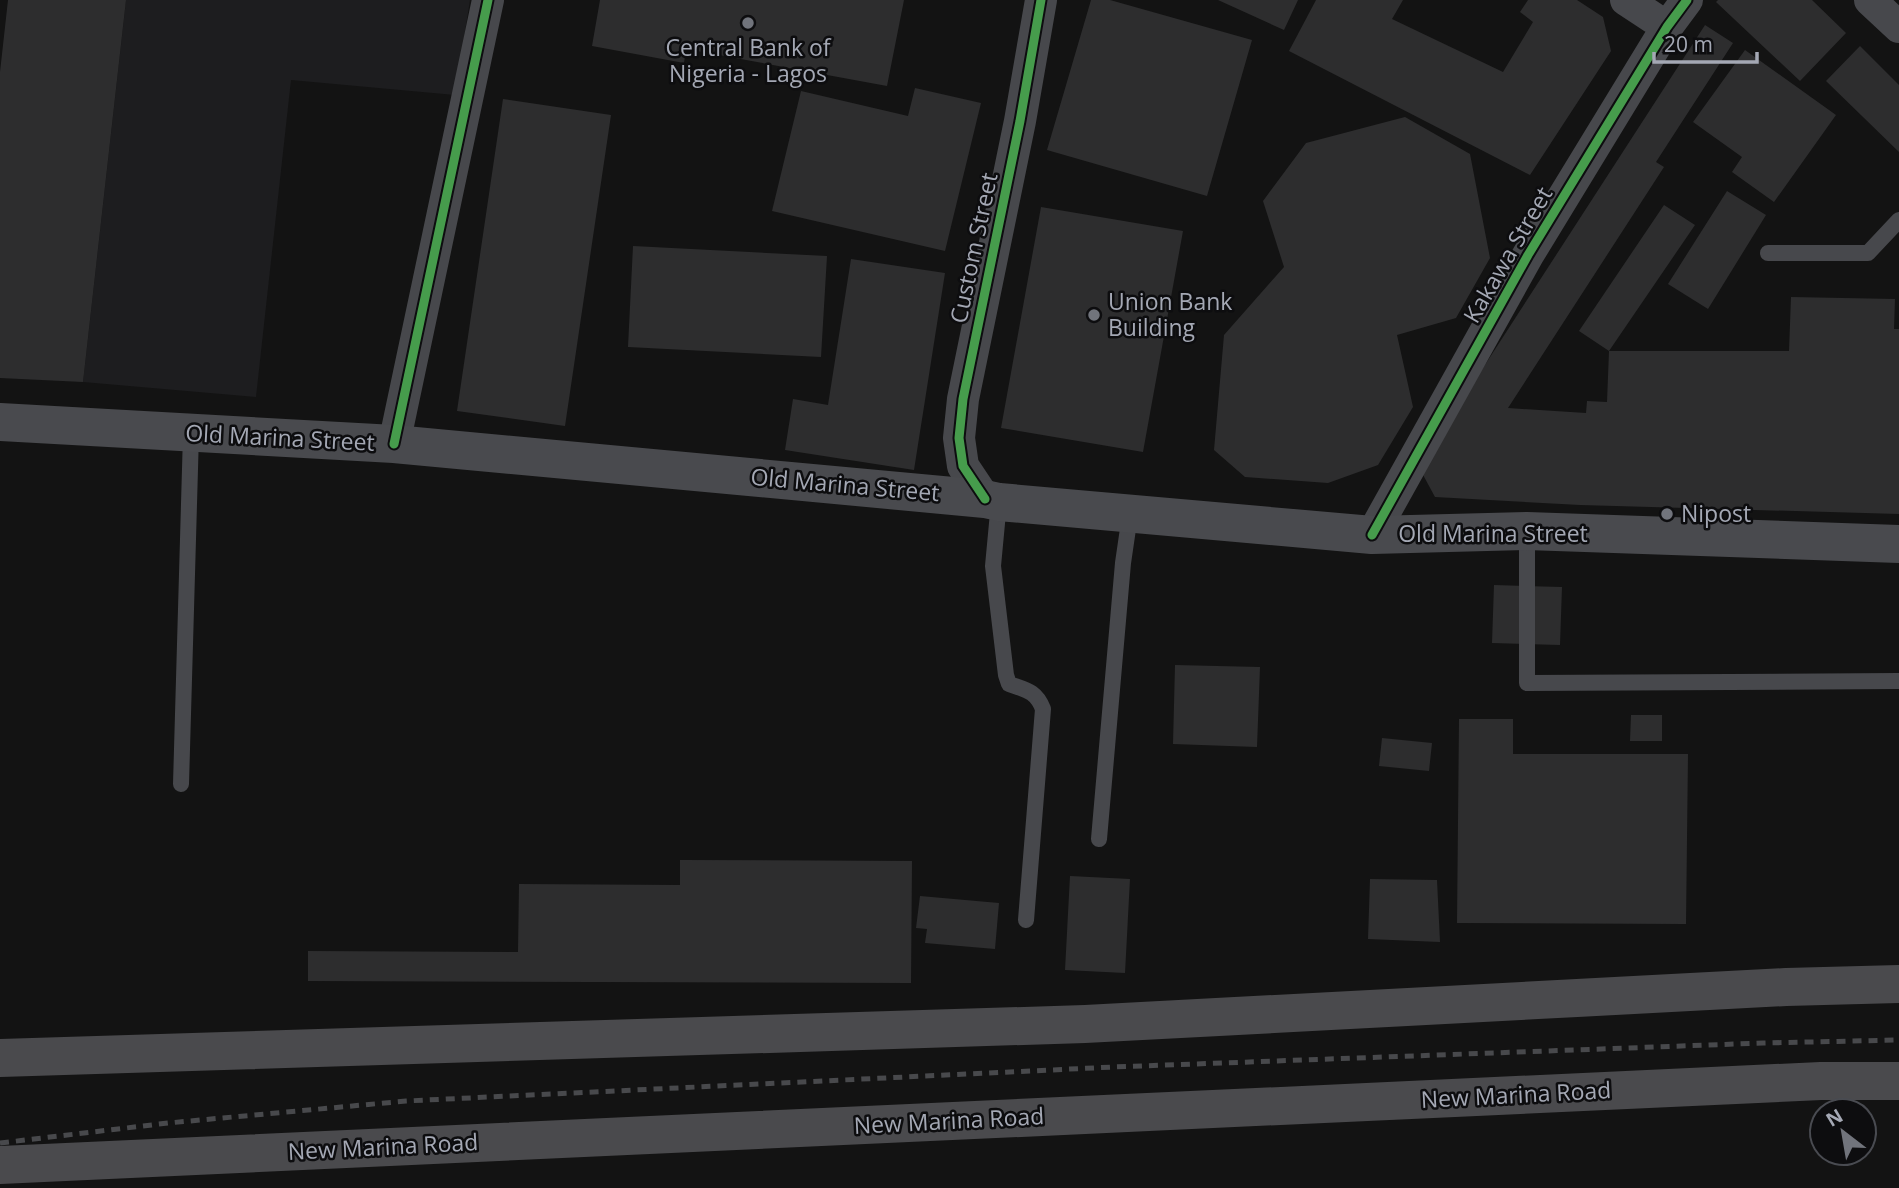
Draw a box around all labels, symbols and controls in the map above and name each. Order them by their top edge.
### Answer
marker: Central Bank of Nigeria - Lagos [740,15,756,31]
scale bar [1654,21,1757,65]
text: 20 m [1664,30,1713,58]
place label: Central Bank of Nigeria - Lagos [665,31,832,89]
street label: Custom Street [941,170,1005,326]
street label: Kakawa Street [1455,180,1559,329]
place label: Union Bank Building [1108,285,1232,343]
marker: Union Bank Building [1086,307,1102,323]
street label: Old Marina Street [185,416,376,458]
street label: Old Marina Street [749,460,941,508]
place label: Nipost [1681,497,1751,529]
marker: Nipost [1659,506,1675,522]
street label: Old Marina Street [1398,517,1588,549]
street label: New Marina Road [1420,1073,1612,1115]
north arrow [1808,1097,1878,1167]
street label: New Marina Road [853,1099,1045,1141]
text: N [1821,1102,1848,1133]
street label: New Marina Road [287,1125,479,1167]

